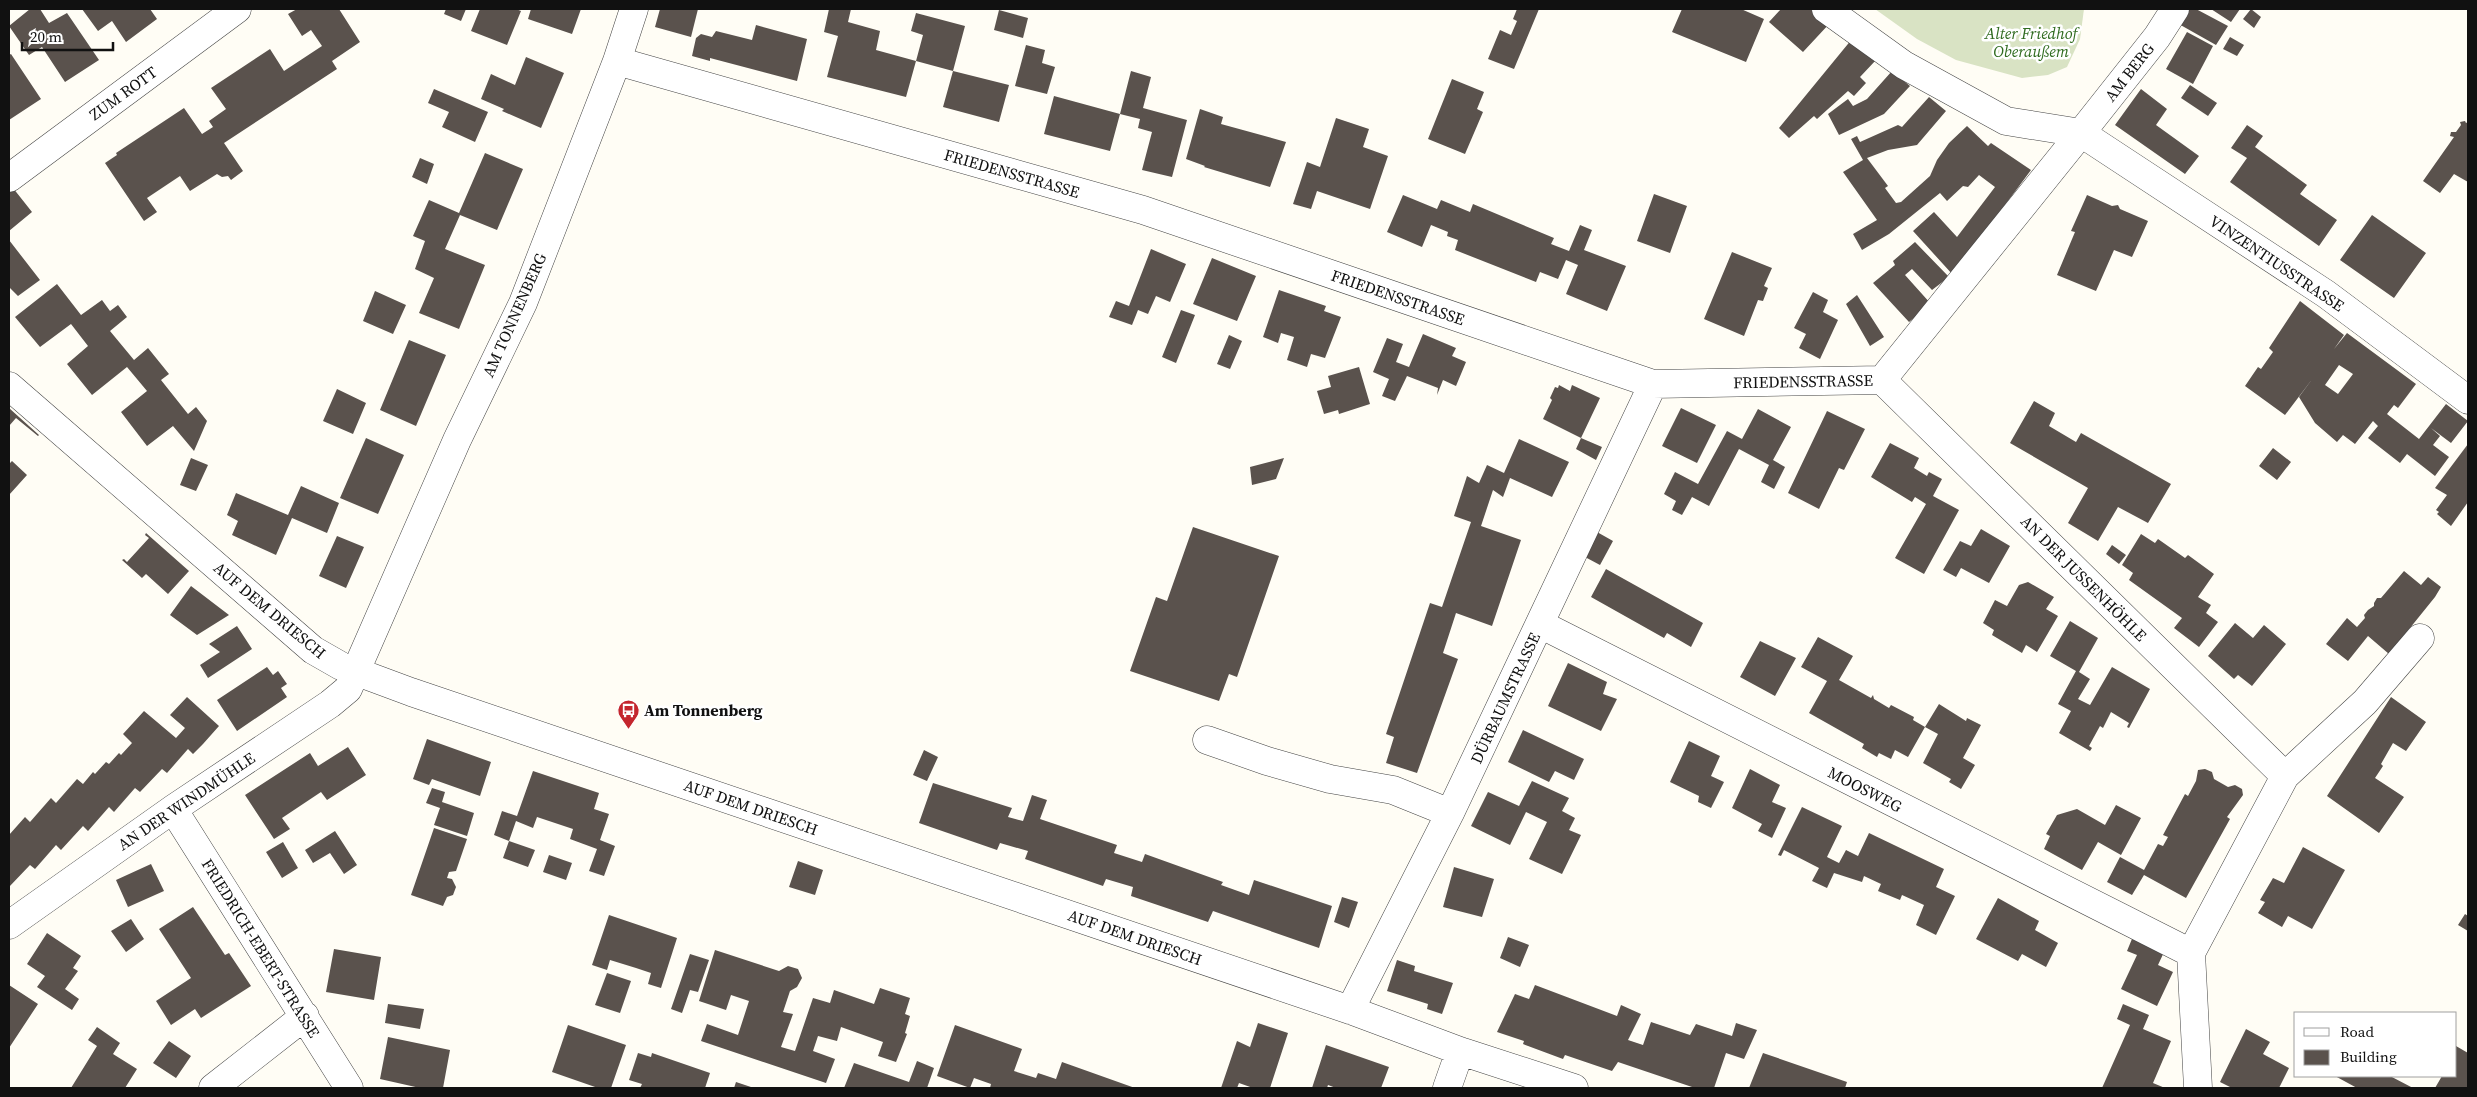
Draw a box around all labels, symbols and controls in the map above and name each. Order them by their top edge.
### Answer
scale bar [22,20,114,52]
park label: Alter Friedhof Oberaußem [1984,22,2080,62]
text: 20 m [30,26,62,47]
street label: AM BERG [2099,38,2159,106]
street label: ZUM ROTT [85,61,162,125]
street label: FRIEDENSSTRASSE [942,143,1083,203]
street label: VINZENTIUSSTRASSE [2205,210,2349,317]
street label: AM TONNENBERG [477,249,551,381]
street label: FRIEDENSSTRASSE [1328,264,1468,330]
street label: FRIEDENSSTRASSE [1733,369,1873,393]
street label: AN DER JUSSENHÖHLE [2016,510,2152,646]
street label: AUF DEM DRIESCH [209,556,331,664]
street label: DÜRBAUMSTRASSE [1465,629,1545,767]
bus stop icon: Am Tonnenberg [616,698,640,729]
place label: Am Tonnenberg [644,699,763,721]
street label: AN DER WINDMÜHLE [113,747,259,855]
street label: MOOSWEG [1824,761,1906,817]
street label: AUF DEM DRIESCH [681,774,821,840]
street label: FRIEDRICH-EBERT-STRASSE [197,854,325,1042]
street label: AUF DEM DRIESCH [1065,904,1205,970]
legend [2294,1012,2457,1077]
text: Road [2340,1021,2374,1042]
text: Building [2340,1046,2397,1067]

